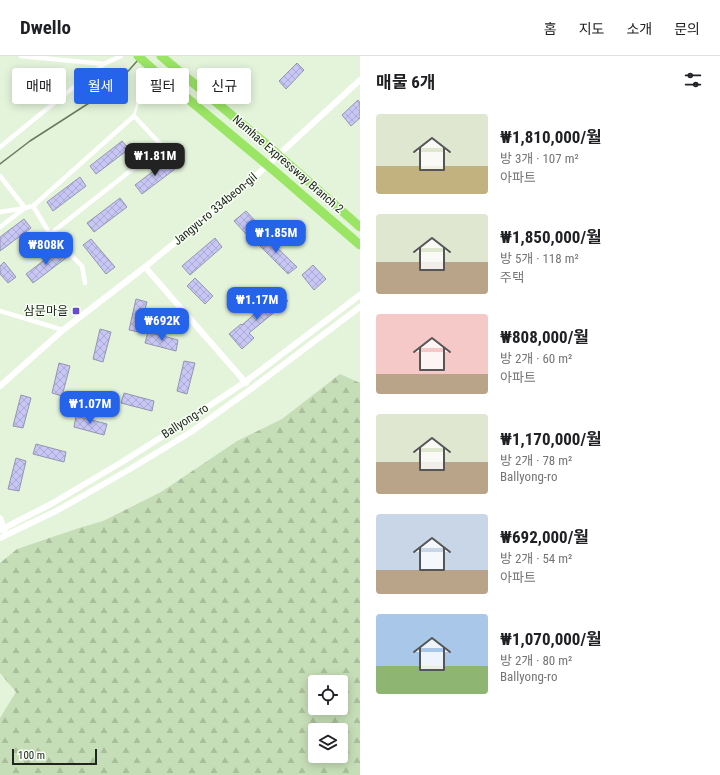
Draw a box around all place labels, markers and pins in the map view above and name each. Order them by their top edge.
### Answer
pin: ₩1.81M [122,143,188,177]
pin: ₩1.85M [243,220,309,254]
pin: ₩808K [18,232,74,266]
pin: ₩1.17M [224,287,290,321]
place label: 삼문마을 [24,304,68,318]
marker: 삼문마을 [71,306,81,316]
pin: ₩692K [134,308,190,342]
pin: ₩1.07M [57,391,123,425]

